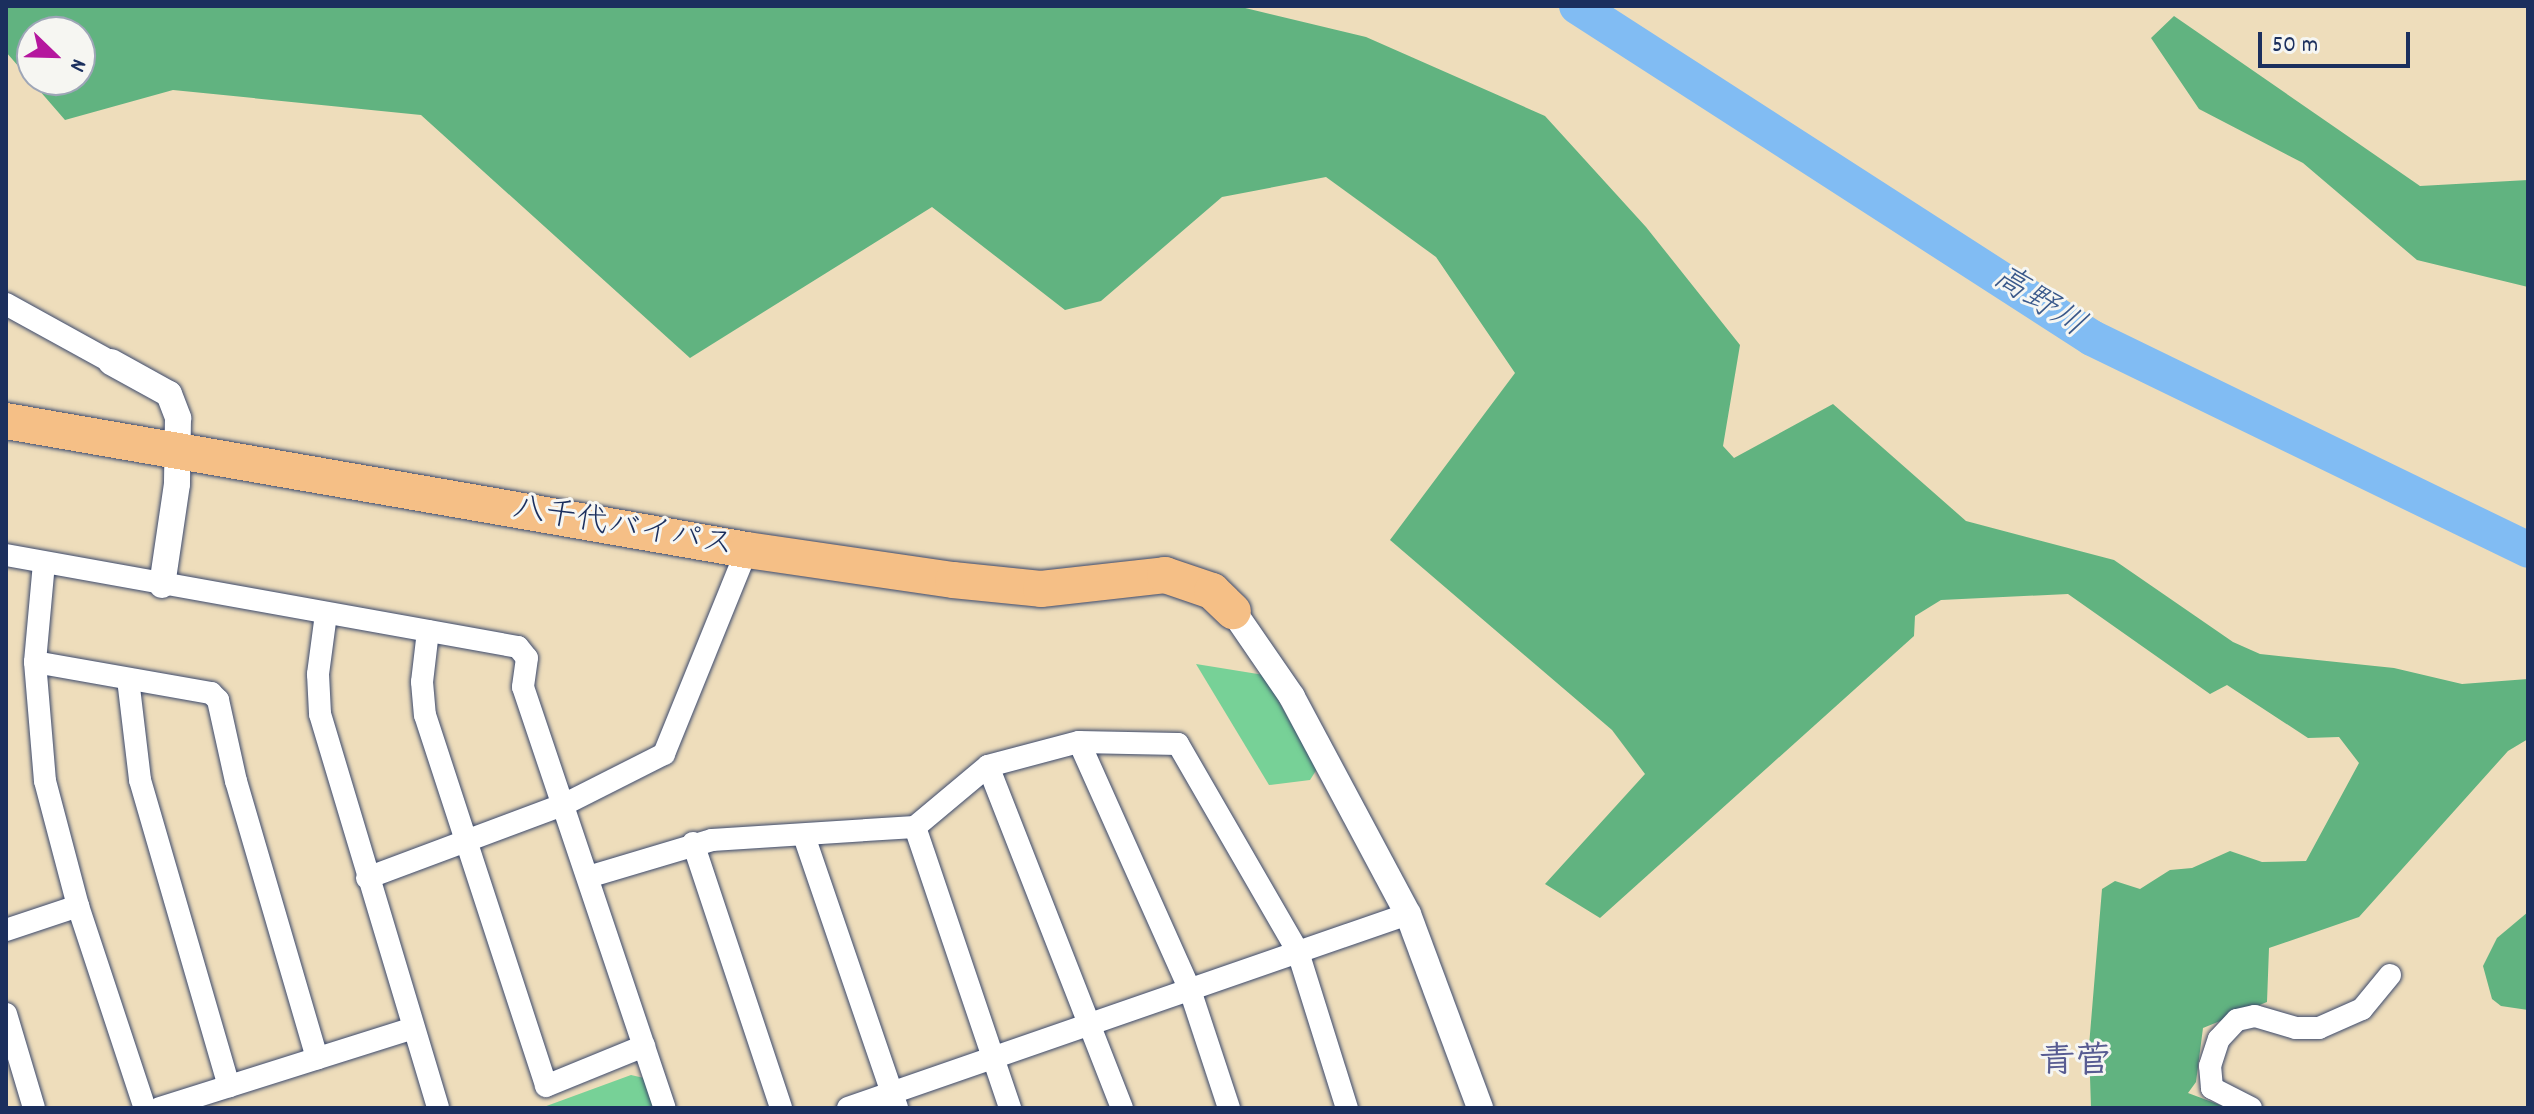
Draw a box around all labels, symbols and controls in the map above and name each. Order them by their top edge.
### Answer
north arrow [16,16,96,96]
scale bar [2262,16,2414,66]
text: 50 m [2272,29,2318,63]
text: N [60,54,93,76]
water label: 高野川 [1984,258,2092,348]
street label: 八千代バイパス [509,491,737,567]
district label: 青菅 [2039,1043,2111,1087]

